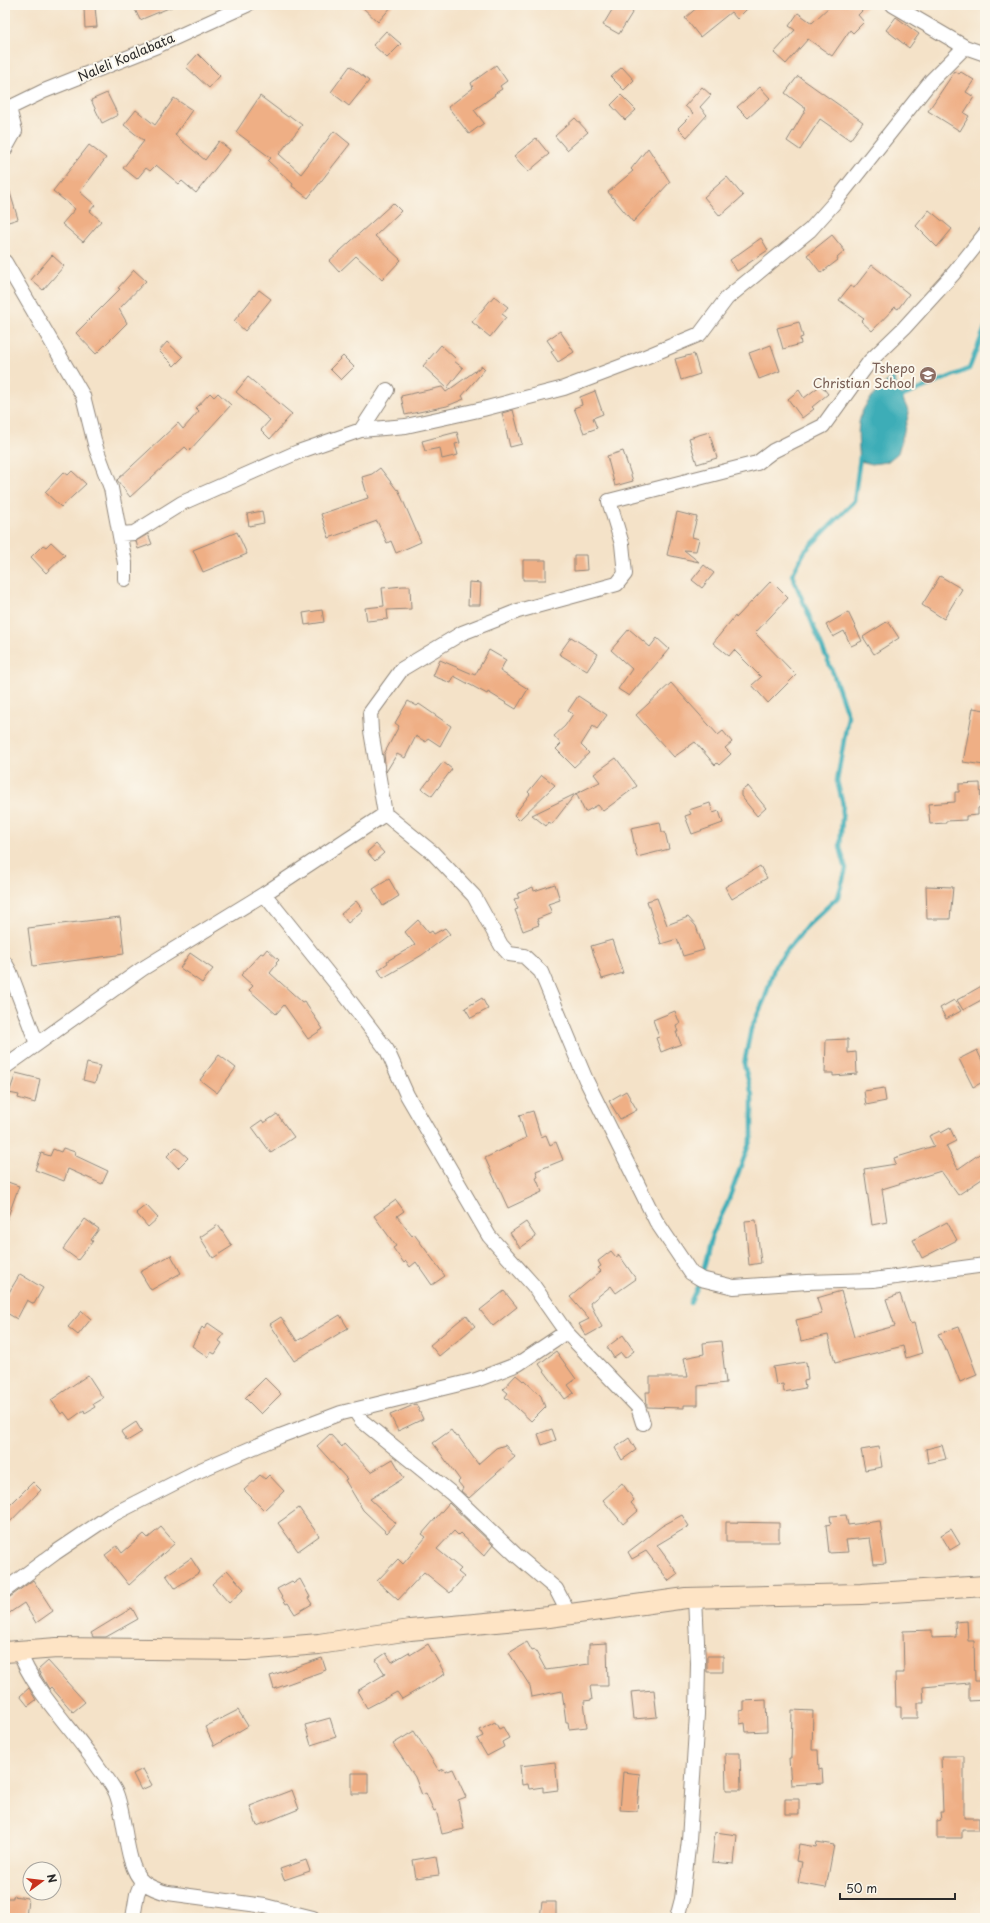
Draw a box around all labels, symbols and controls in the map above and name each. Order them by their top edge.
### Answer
street label: Naleli Koalabata [75,27,178,85]
place label: Tshepo Christian School [813,358,915,392]
school or university icon: Tshepo Christian School [918,365,938,385]
north arrow [22,1861,62,1901]
text: N [43,1872,62,1885]
scale bar [840,1875,955,1901]
text: 50 m [846,1879,877,1897]

